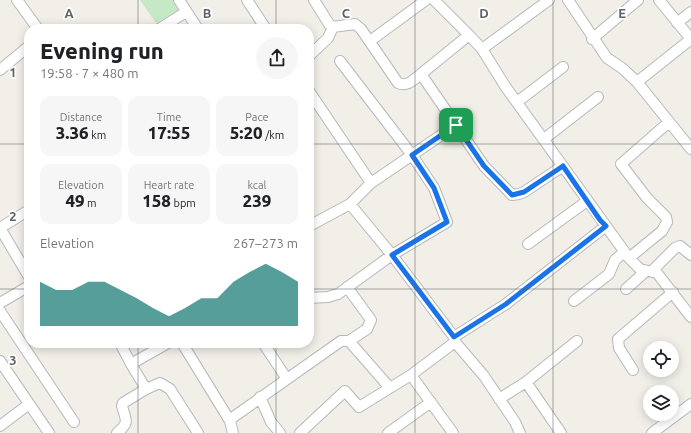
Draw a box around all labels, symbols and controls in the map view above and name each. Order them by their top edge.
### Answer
text: A [64,6,74,20]
text: B [203,6,212,20]
text: C [342,6,351,20]
text: D [479,6,489,20]
text: E [618,6,626,20]
button: share [256,37,298,79]
text: Evening run [40,38,164,63]
text: 1 [9,65,17,79]
text: 19:58 · 7 × 480 m [40,66,139,80]
pin [439,108,473,142]
text: Distance [60,111,102,123]
text: Time [157,111,181,123]
text: Pace [245,111,269,123]
icon: arrive [445,114,467,136]
text: 3.36 [56,123,89,142]
text: 17:55 [148,123,190,142]
text: 5:20 [230,123,263,142]
text: km [89,129,106,141]
text: /km [263,129,284,141]
text: Elevation [58,179,104,191]
text: Heart rate [144,179,194,191]
text: kcal [248,179,267,191]
text: 49 [65,191,85,210]
text: 158 [142,191,171,210]
text: 239 [243,191,271,210]
text: m [85,197,97,209]
text: bpm [171,197,196,209]
text: 2 [9,209,17,223]
text: Elevation [40,236,94,250]
text: 267–273 m [233,236,298,250]
map controls [643,341,679,421]
button: locate [643,341,679,377]
text: 3 [9,353,17,367]
button: layers [643,385,679,421]

